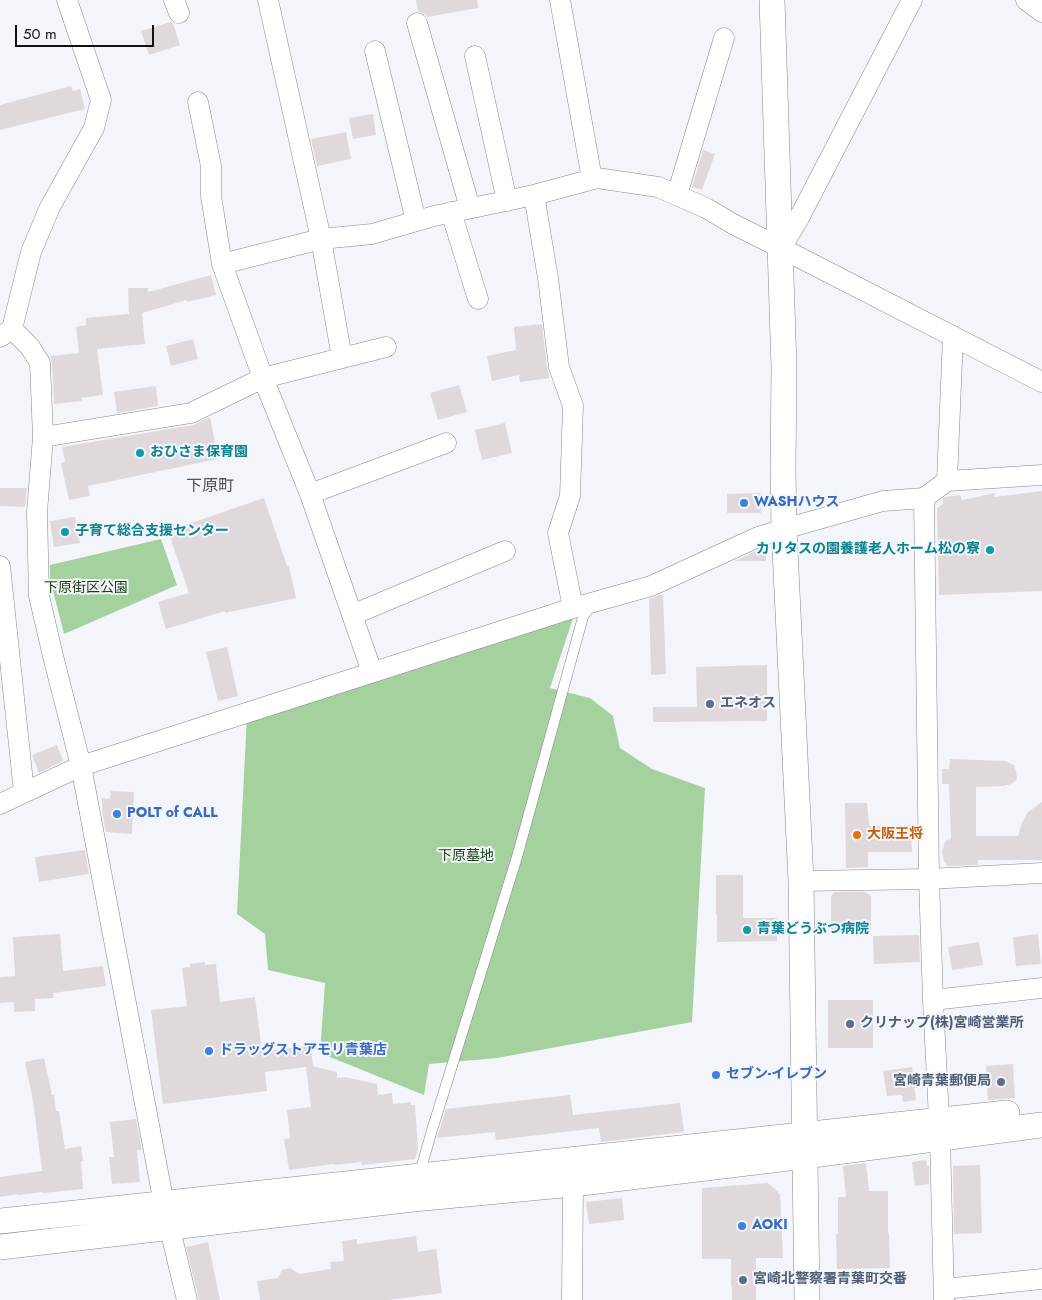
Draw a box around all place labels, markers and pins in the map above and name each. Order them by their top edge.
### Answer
place label: おひさま保育園 [150,445,248,461]
marker: おひさま保育園 [134,447,146,459]
place label: WASHハウス [754,495,840,511]
marker: WASHハウス [738,497,750,509]
place label: 子育て総合支援センター [75,524,229,540]
marker: 子育て総合支援センター [59,526,71,538]
place label: カリタスの園養護老人ホーム松の寮 [756,542,980,558]
marker: カリタスの園養護老人ホーム松の寮 [984,544,996,556]
place label: エネオス [720,696,776,712]
marker: エネオス [704,698,716,710]
place label: POLT of CALL [127,806,218,822]
marker: POLT of CALL [111,808,123,820]
place label: 大阪王将 [867,827,923,843]
marker: 大阪王将 [851,829,863,841]
place label: 青葉どうぶつ病院 [757,922,869,938]
marker: 青葉どうぶつ病院 [741,924,753,936]
place label: クリナップ(株)宮崎営業所 [860,1016,1024,1032]
marker: クリナップ(株)宮崎営業所 [844,1018,856,1030]
place label: ドラッグストアモリ青葉店 [219,1043,387,1059]
marker: ドラッグストアモリ青葉店 [203,1045,215,1057]
place label: セブン-イレブン [726,1067,827,1083]
marker: セブン-イレブン [710,1069,722,1081]
place label: 宮崎青葉郵便局 [893,1074,991,1090]
marker: 宮崎青葉郵便局 [995,1076,1007,1088]
place label: AOKI [752,1218,788,1234]
marker: AOKI [736,1220,748,1232]
place label: 宮崎北警察署青葉町交番 [753,1272,907,1288]
marker: 宮崎北警察署青葉町交番 [737,1274,749,1286]

